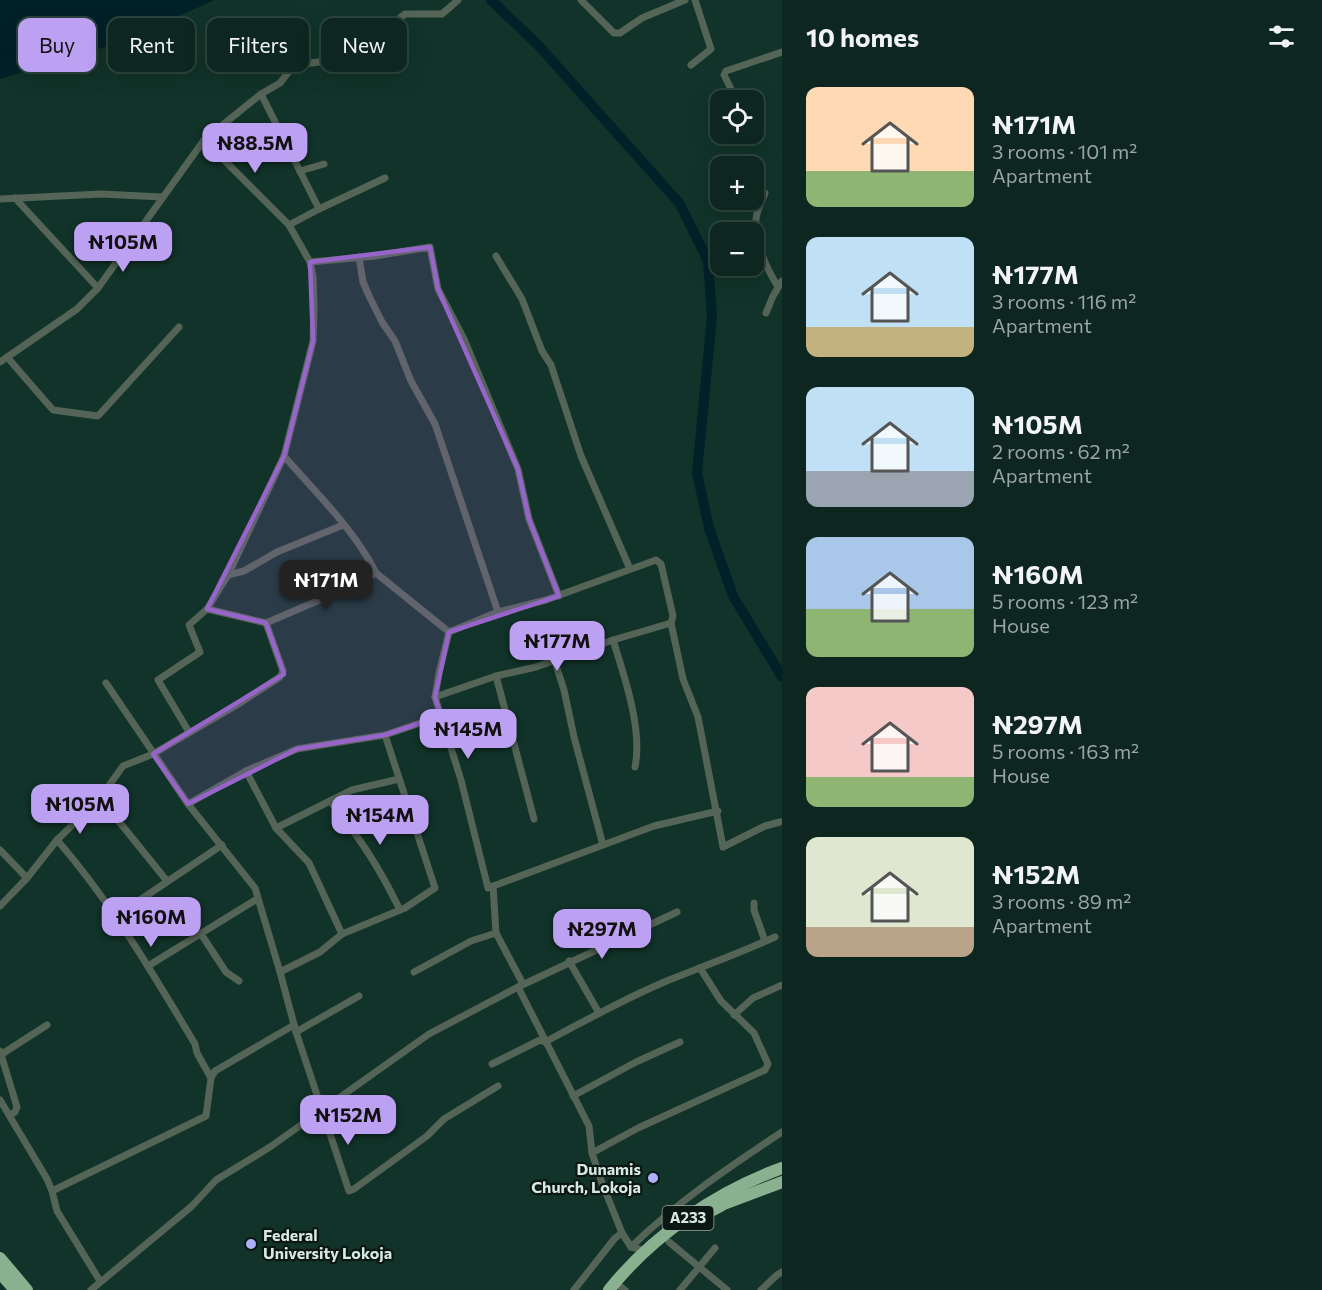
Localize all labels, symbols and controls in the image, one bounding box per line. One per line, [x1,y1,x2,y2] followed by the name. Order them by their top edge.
[18,18,96,72] chip: Buy
[108,18,195,72] chip: Rent
[207,18,309,72] chip: Filters
[321,18,407,72] chip: New
[1265,20,1298,53] icon: filters
[806,21,919,52] text: 10 homes
[710,90,764,276] map controls
[710,90,764,144] button: locate
[992,108,1076,139] text: ₦171M
[854,111,926,183] icon: home
[206,123,304,174] pin: ₦88.5M
[216,130,294,154] text: ₦88.5M
[992,139,1137,163] text: 3 rooms · 101 m²
[710,156,764,210] button: +
[992,163,1092,187] text: Apartment
[81,222,165,273] pin: ₦105M
[710,222,764,276] button: −
[88,229,158,253] text: ₦105M
[992,258,1079,289] text: ₦177M
[854,261,926,333] icon: home
[992,289,1136,313] text: 3 rooms · 116 m²
[992,313,1092,337] text: Apartment
[992,408,1083,439] text: ₦105M
[854,411,926,483] icon: home
[992,439,1130,463] text: 2 rooms · 62 m²
[992,463,1092,487] text: Apartment
[992,558,1084,589] text: ₦160M
[284,560,368,611] pin: ₦171M
[854,561,926,633] icon: home
[294,567,358,591] text: ₦171M
[992,589,1138,613] text: 5 rooms · 123 m²
[992,613,1050,637] text: House
[515,621,599,672] pin: ₦177M
[524,628,590,652] text: ₦177M
[992,708,1083,739] text: ₦297M
[426,709,510,760] pin: ₦145M
[854,711,926,783] icon: home
[434,716,502,740] text: ₦145M
[992,739,1139,763] text: 5 rooms · 163 m²
[992,763,1050,787] text: House
[38,784,122,835] pin: ₦105M
[45,791,115,815] text: ₦105M
[338,795,422,846] pin: ₦154M
[346,802,414,826] text: ₦154M
[992,858,1080,889] text: ₦152M
[854,861,926,933] icon: home
[992,889,1131,913] text: 3 rooms · 89 m²
[109,897,193,948] pin: ₦160M
[116,904,186,928] text: ₦160M
[560,909,644,960] pin: ₦297M
[992,913,1092,937] text: Apartment
[567,916,637,940] text: ₦297M
[306,1095,390,1146] pin: ₦152M
[314,1102,382,1126] text: ₦152M
[531,1159,641,1196] place label: Dunamis Church, Lokoja
[646,1171,660,1185] marker: Dunamis Church, Lokoja
[662,1206,714,1230] road number: A233
[263,1225,392,1262] place label: Federal University Lokoja
[244,1237,258,1251] marker: Federal University Lokoja

